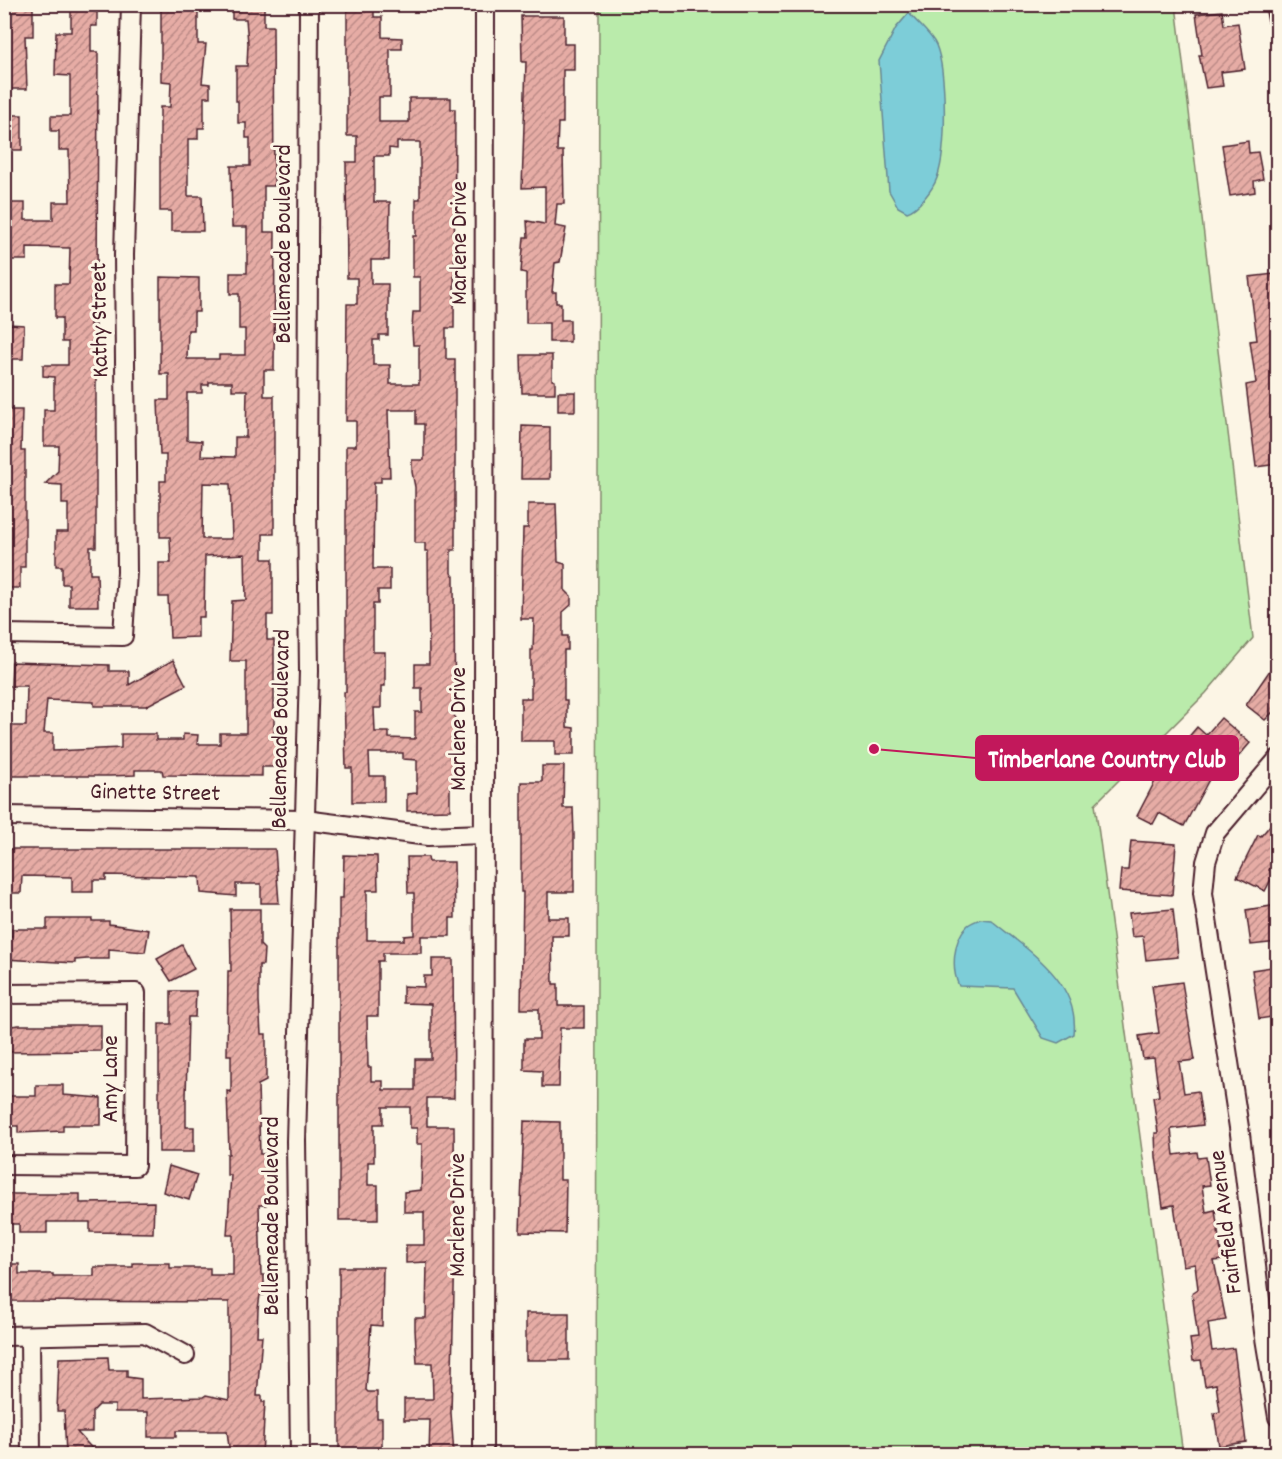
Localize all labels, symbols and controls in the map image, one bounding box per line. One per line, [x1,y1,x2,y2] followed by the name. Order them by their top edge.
[268,144,302,344] street label: Bellemeade Boulevard
[444,181,478,305] street label: Marlene Drive
[83,262,119,378] street label: Kathy Street
[263,629,301,829] street label: Bellemeade Boulevard
[443,667,477,791] street label: Marlene Drive
[976,736,1238,780] callout: Timberlane Country Club
[988,743,1226,780] text: Timberlane Country Club
[90,776,221,812] street label: Ginette Street
[95,1035,129,1123] street label: Amy Lane
[256,1116,290,1316] street label: Bellemeade Boulevard
[1201,1148,1253,1296] street label: Fairfield Avenue
[442,1153,476,1277] street label: Marlene Drive

